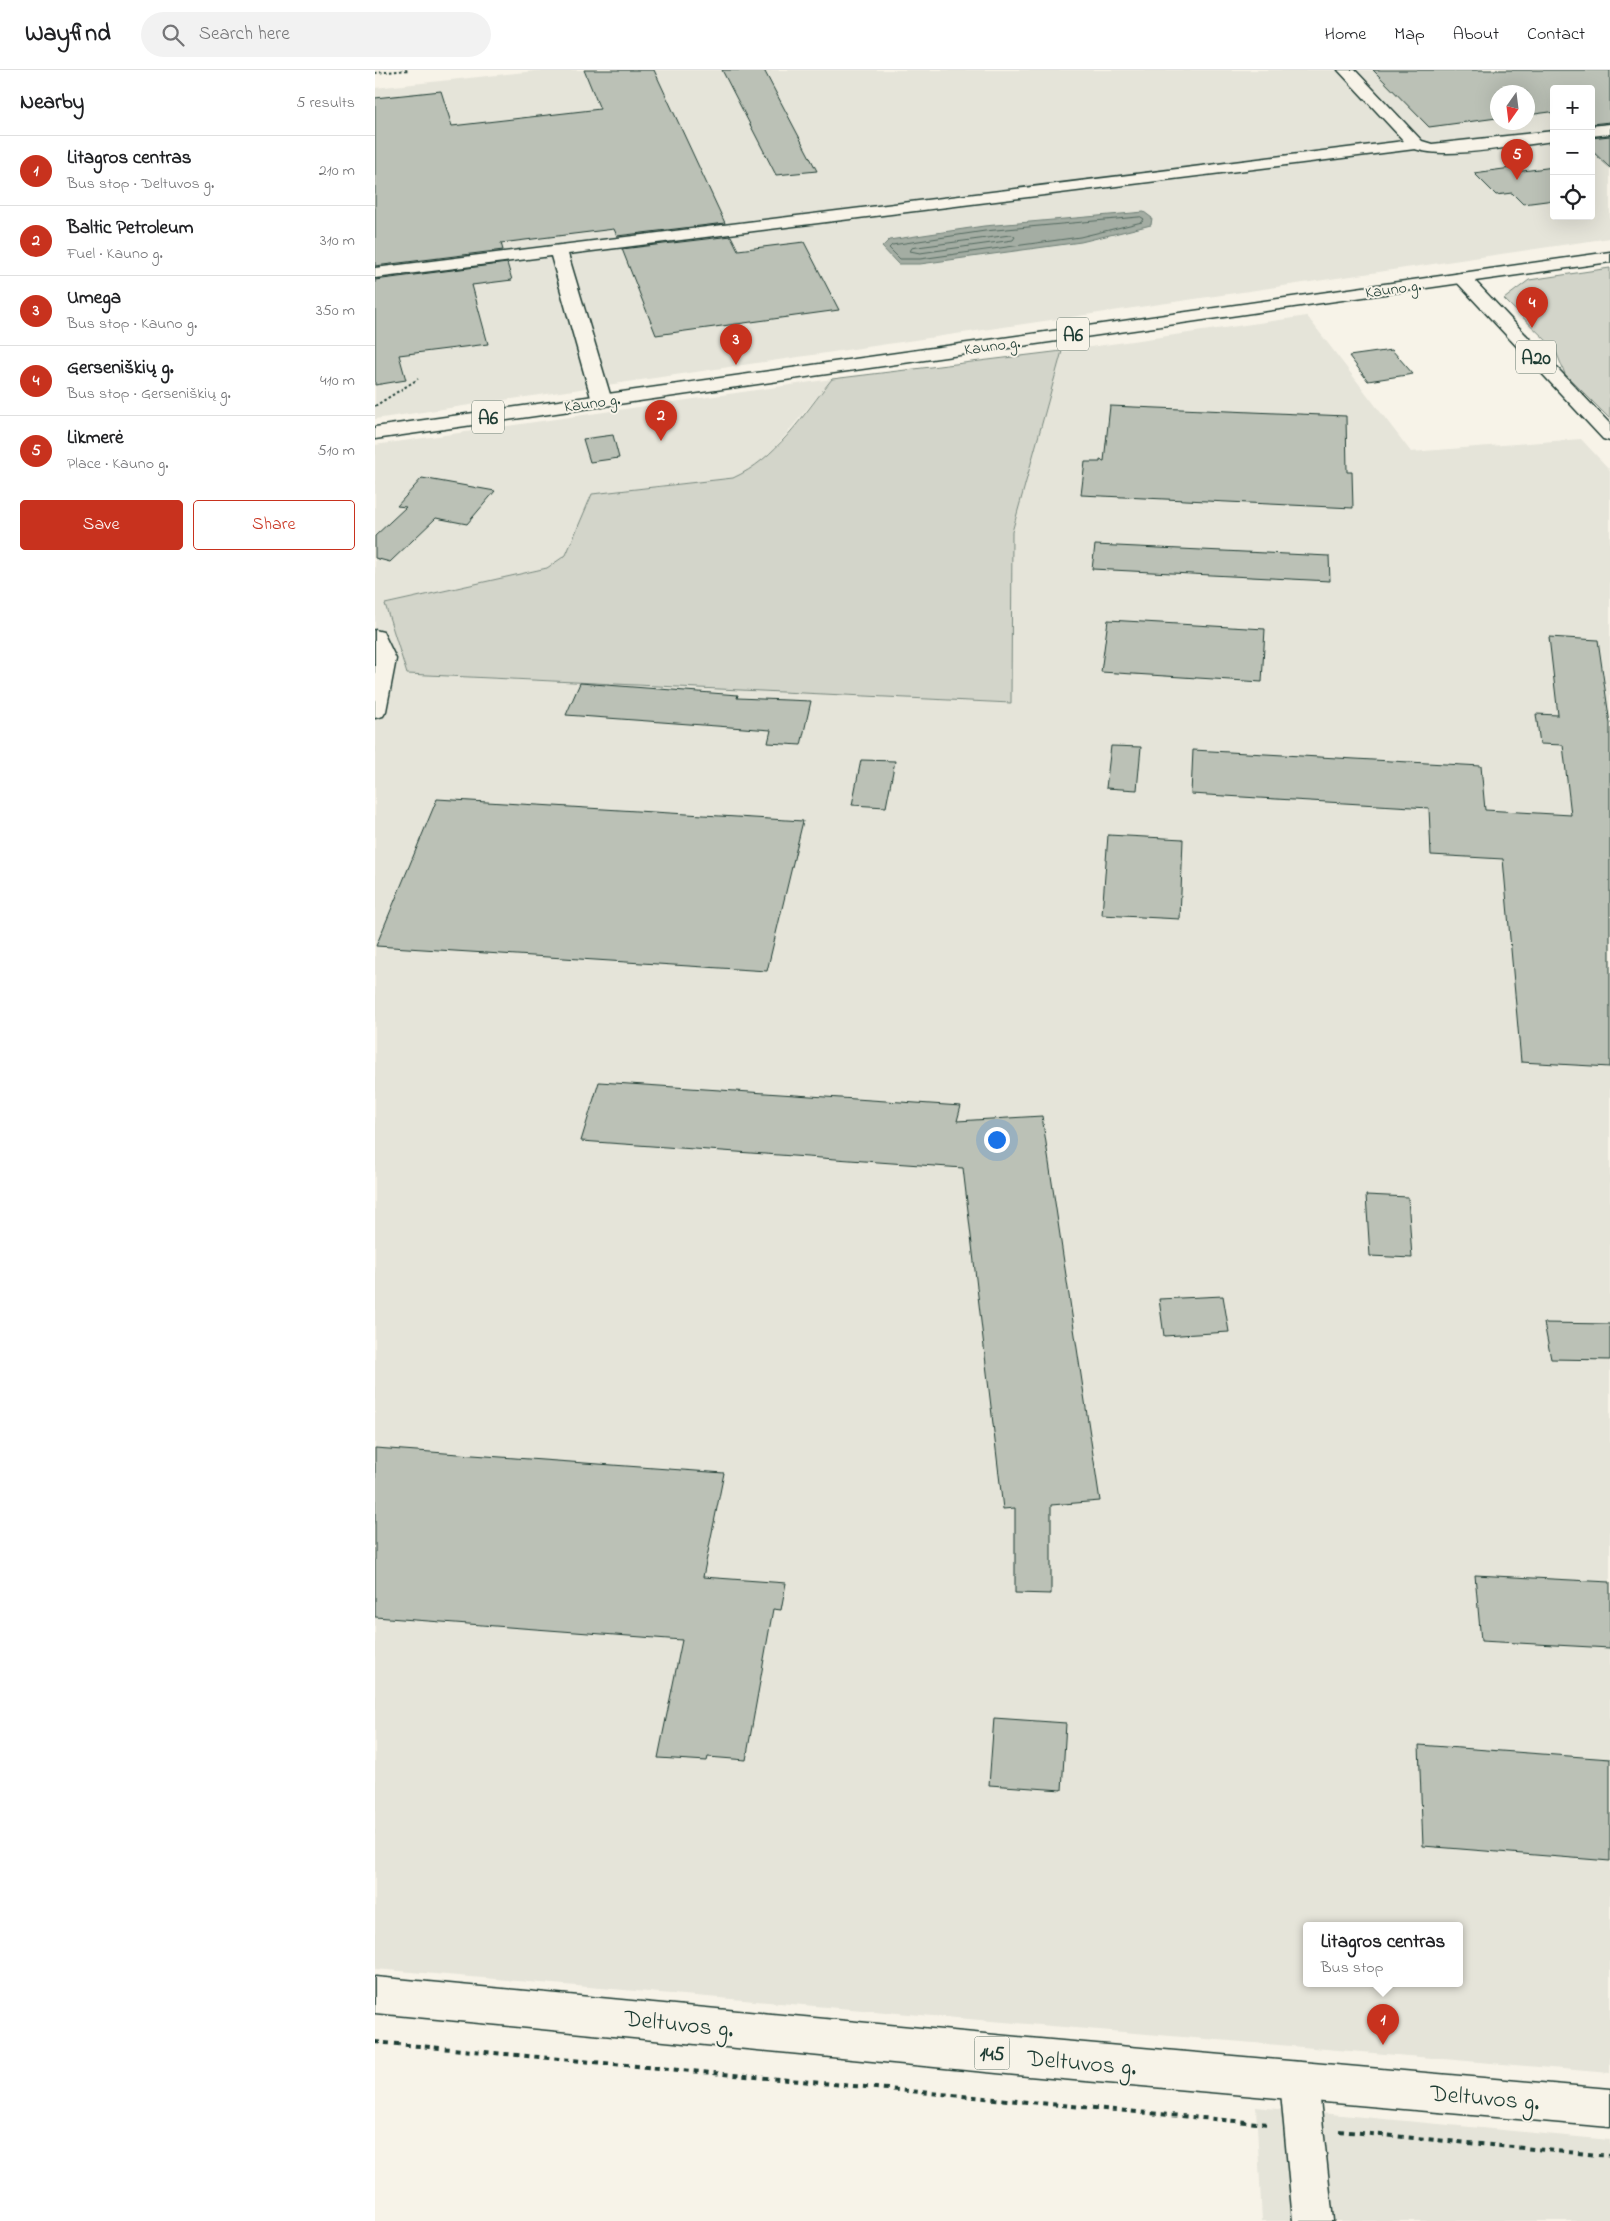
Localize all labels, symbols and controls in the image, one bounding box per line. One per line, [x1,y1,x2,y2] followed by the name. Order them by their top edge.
[141,12,491,57] search box
[25,17,111,52] text: Wayfind
[159,21,187,49] icon: search
[199,21,290,48] text: Search here
[1325,22,1366,48] text: Home
[1394,22,1425,48] text: Map
[1453,22,1499,48] text: About
[1527,22,1585,48] text: Contact
[1490,85,1535,130] north arrow
[1550,85,1595,220] map controls
[1550,85,1595,130] button: +
[20,88,84,118] text: Nearby
[296,91,355,115] text: 5 results
[1550,130,1595,175] button: −
[1501,139,1533,180] pin: 5
[67,145,191,172] text: Litagros centras
[33,159,39,183] text: 1
[319,159,355,183] text: 210 m
[67,172,214,196] text: Bus stop · Deltuvos g.
[1550,175,1595,220] button: locate
[67,215,193,242] text: Baltic Petroleum
[32,229,40,253] text: 2
[320,229,355,253] text: 310 m
[67,242,163,266] text: Fuel · Kauno g.
[1364,274,1423,306] street label: Kauno g.
[67,285,121,312] text: Umega
[1516,287,1548,328] pin: 4
[33,299,39,323] text: 3
[316,299,355,323] text: 350 m
[67,312,197,336] text: Bus stop · Kauno g.
[1057,318,1089,350] road number: A6
[720,324,752,365] pin: 3
[963,331,1022,363] street label: Kauno g.
[1516,340,1556,374] road number: A20
[67,355,174,382] text: Gerseniškių g.
[33,369,39,393] text: 4
[320,369,355,393] text: 410 m
[67,382,231,406] text: Bus stop · Gerseniškių g.
[563,388,622,420] street label: Kauno g.
[645,400,677,441] pin: 2
[472,401,504,434] road number: A6
[67,425,123,452] text: Likmerė
[31,439,41,463] text: 5
[317,439,355,463] text: 510 m
[67,452,169,476] text: Place · Kauno g.
[20,500,183,550] button: Save
[193,500,355,550] button: Share
[984,1127,1010,1153] your location
[1303,1922,1463,1987] popup
[1321,1929,1445,1956] text: Litagros centras
[1321,1956,1383,1980] text: Bus stop
[621,2002,735,2049] street label: Deltuvos g.
[1367,2004,1399,2045] pin: 1
[975,2036,1009,2070] road number: 145
[1025,2042,1138,2087] street label: Deltuvos g.
[1428,2077,1541,2122] street label: Deltuvos g.

